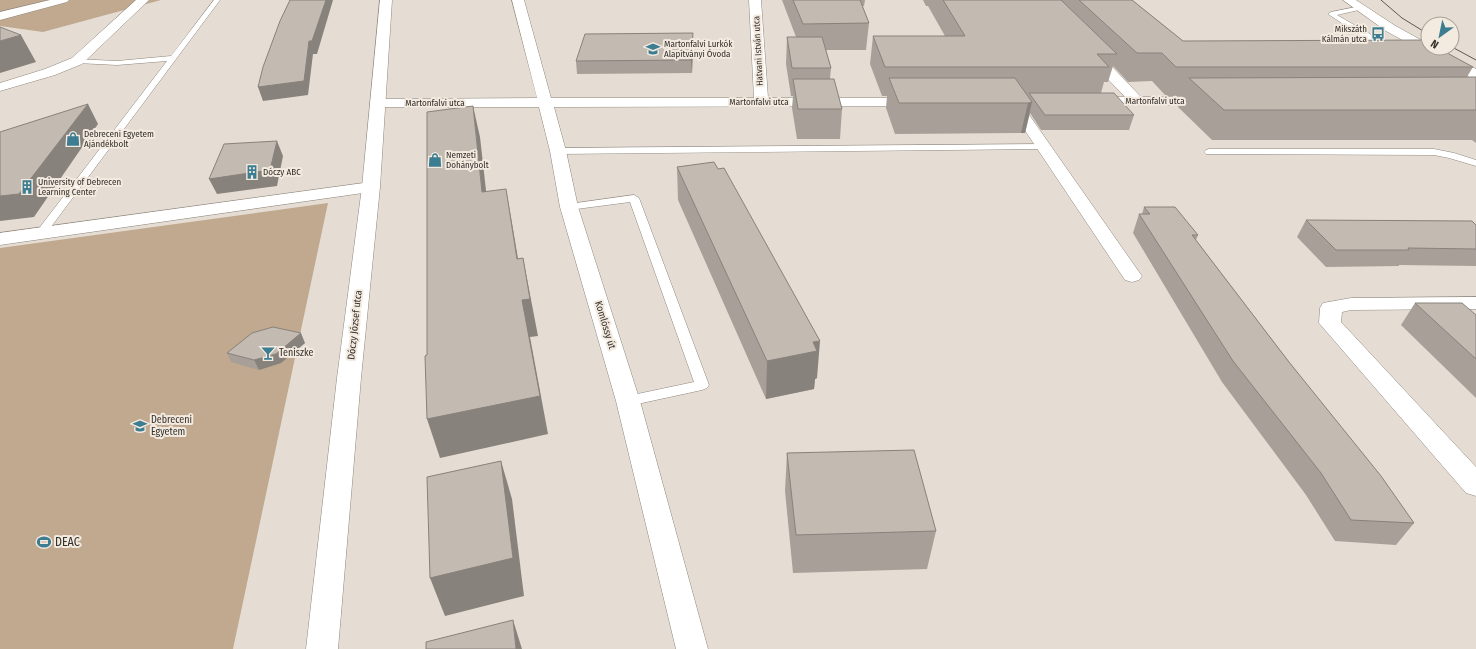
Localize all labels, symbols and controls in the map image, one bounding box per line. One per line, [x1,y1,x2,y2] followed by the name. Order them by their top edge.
[751,15,765,86] street label: Hatvani István utca
[1420,16,1460,56] north arrow
[1322,24,1368,44] place label: Mikszáth Kálmán utca
[1370,26,1386,42] bus stop icon: Mikszáth Kálmán utca
[1429,37,1441,51] text: N
[664,39,733,59] place label: Martonfalvi Lurkók Alapítványi Óvoda
[645,41,661,57] school or university icon: Martonfalvi Lurkók Alapítványi Óvoda
[1125,96,1185,106] street label: Martonfalvi utca
[729,97,789,107] street label: Martonfalvi utca
[405,98,465,108] street label: Martonfalvi utca
[84,129,154,149] place label: Debreceni Egyetem Ajándékbolt
[65,131,81,147] shop icon: Debreceni Egyetem Ajándékbolt
[446,150,489,170] place label: Nemzeti Dohánybolt
[427,152,443,168] shop icon: Nemzeti Dohánybolt
[244,164,260,180] building icon: Dóczy ABC
[263,167,301,177] place label: Dóczy ABC
[38,177,121,197] place label: University of Debrecen Learning Center
[19,179,35,195] building icon: University of Debrecen Learning Center
[345,289,365,360] street label: Dóczy József utca
[592,299,619,351] street label: Komlóssy út
[260,345,276,361] bar icon: Teniszke
[279,347,314,359] place label: Teniszke
[151,414,192,438] place label: Debreceni Egyetem
[132,418,148,434] school or university icon: Debreceni Egyetem
[36,534,52,550] sports icon: DEAC
[55,535,80,549] place label: DEAC

